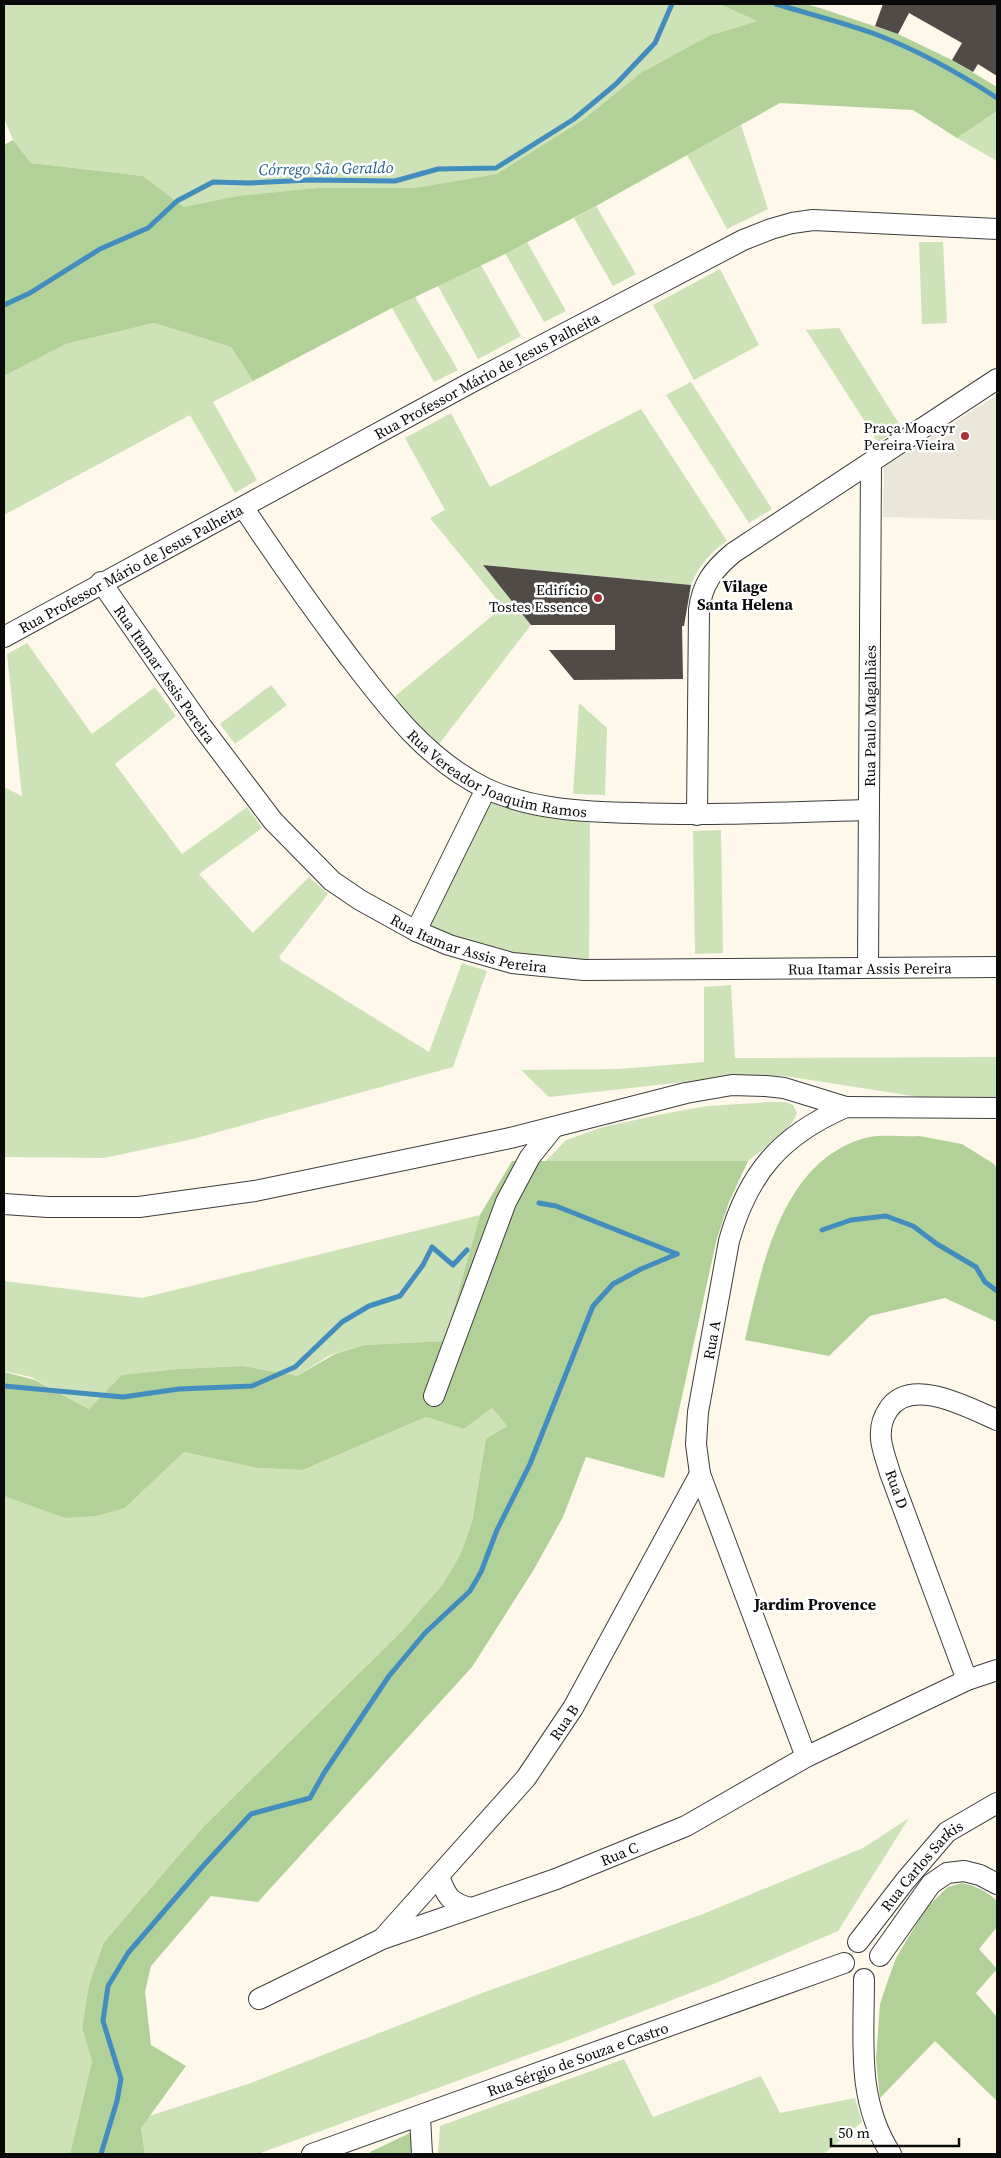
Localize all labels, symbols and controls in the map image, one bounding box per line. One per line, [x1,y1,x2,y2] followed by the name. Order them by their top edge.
[258,156,394,180] water label: Córrego São Geraldo
[370,306,603,444] street label: Rua Professor Mário de Jesus Palheita
[864,417,956,455] place label: Praça Moacyr Pereira Vieira
[959,430,971,442] marker: Praça Moacyr Pereira Vieira
[15,498,247,638] street label: Rua Professor Mário de Jesus Palheita
[697,575,794,615] district label: Vilage Santa Helena
[489,579,588,617] place label: Edifício Tostes Essence
[592,592,604,604] marker: Edifício Tostes Essence
[109,601,221,747] street label: Rua Itamar Assis Pereira
[859,645,880,787] street label: Rua Paulo Magalhães
[403,724,588,822] street label: Rua Vereador Joaquim Ramos
[387,908,548,977] street label: Rua Itamar Assis Pereira
[788,957,952,979] street label: Rua Itamar Assis Pereira
[697,1318,725,1361] street label: Rua A
[880,1467,914,1511] street label: Rua D
[753,1593,876,1615] district label: Jardim Provence
[544,1700,583,1744] street label: Rua B
[875,1815,967,1915] street label: Rua Carlos Sarkis
[597,1836,641,1870] street label: Rua C
[484,2016,671,2101] street label: Rua Sérgio de Souza e Castro
[831,2116,958,2148] scale bar
[838,2122,870,2143] text: 50 m

